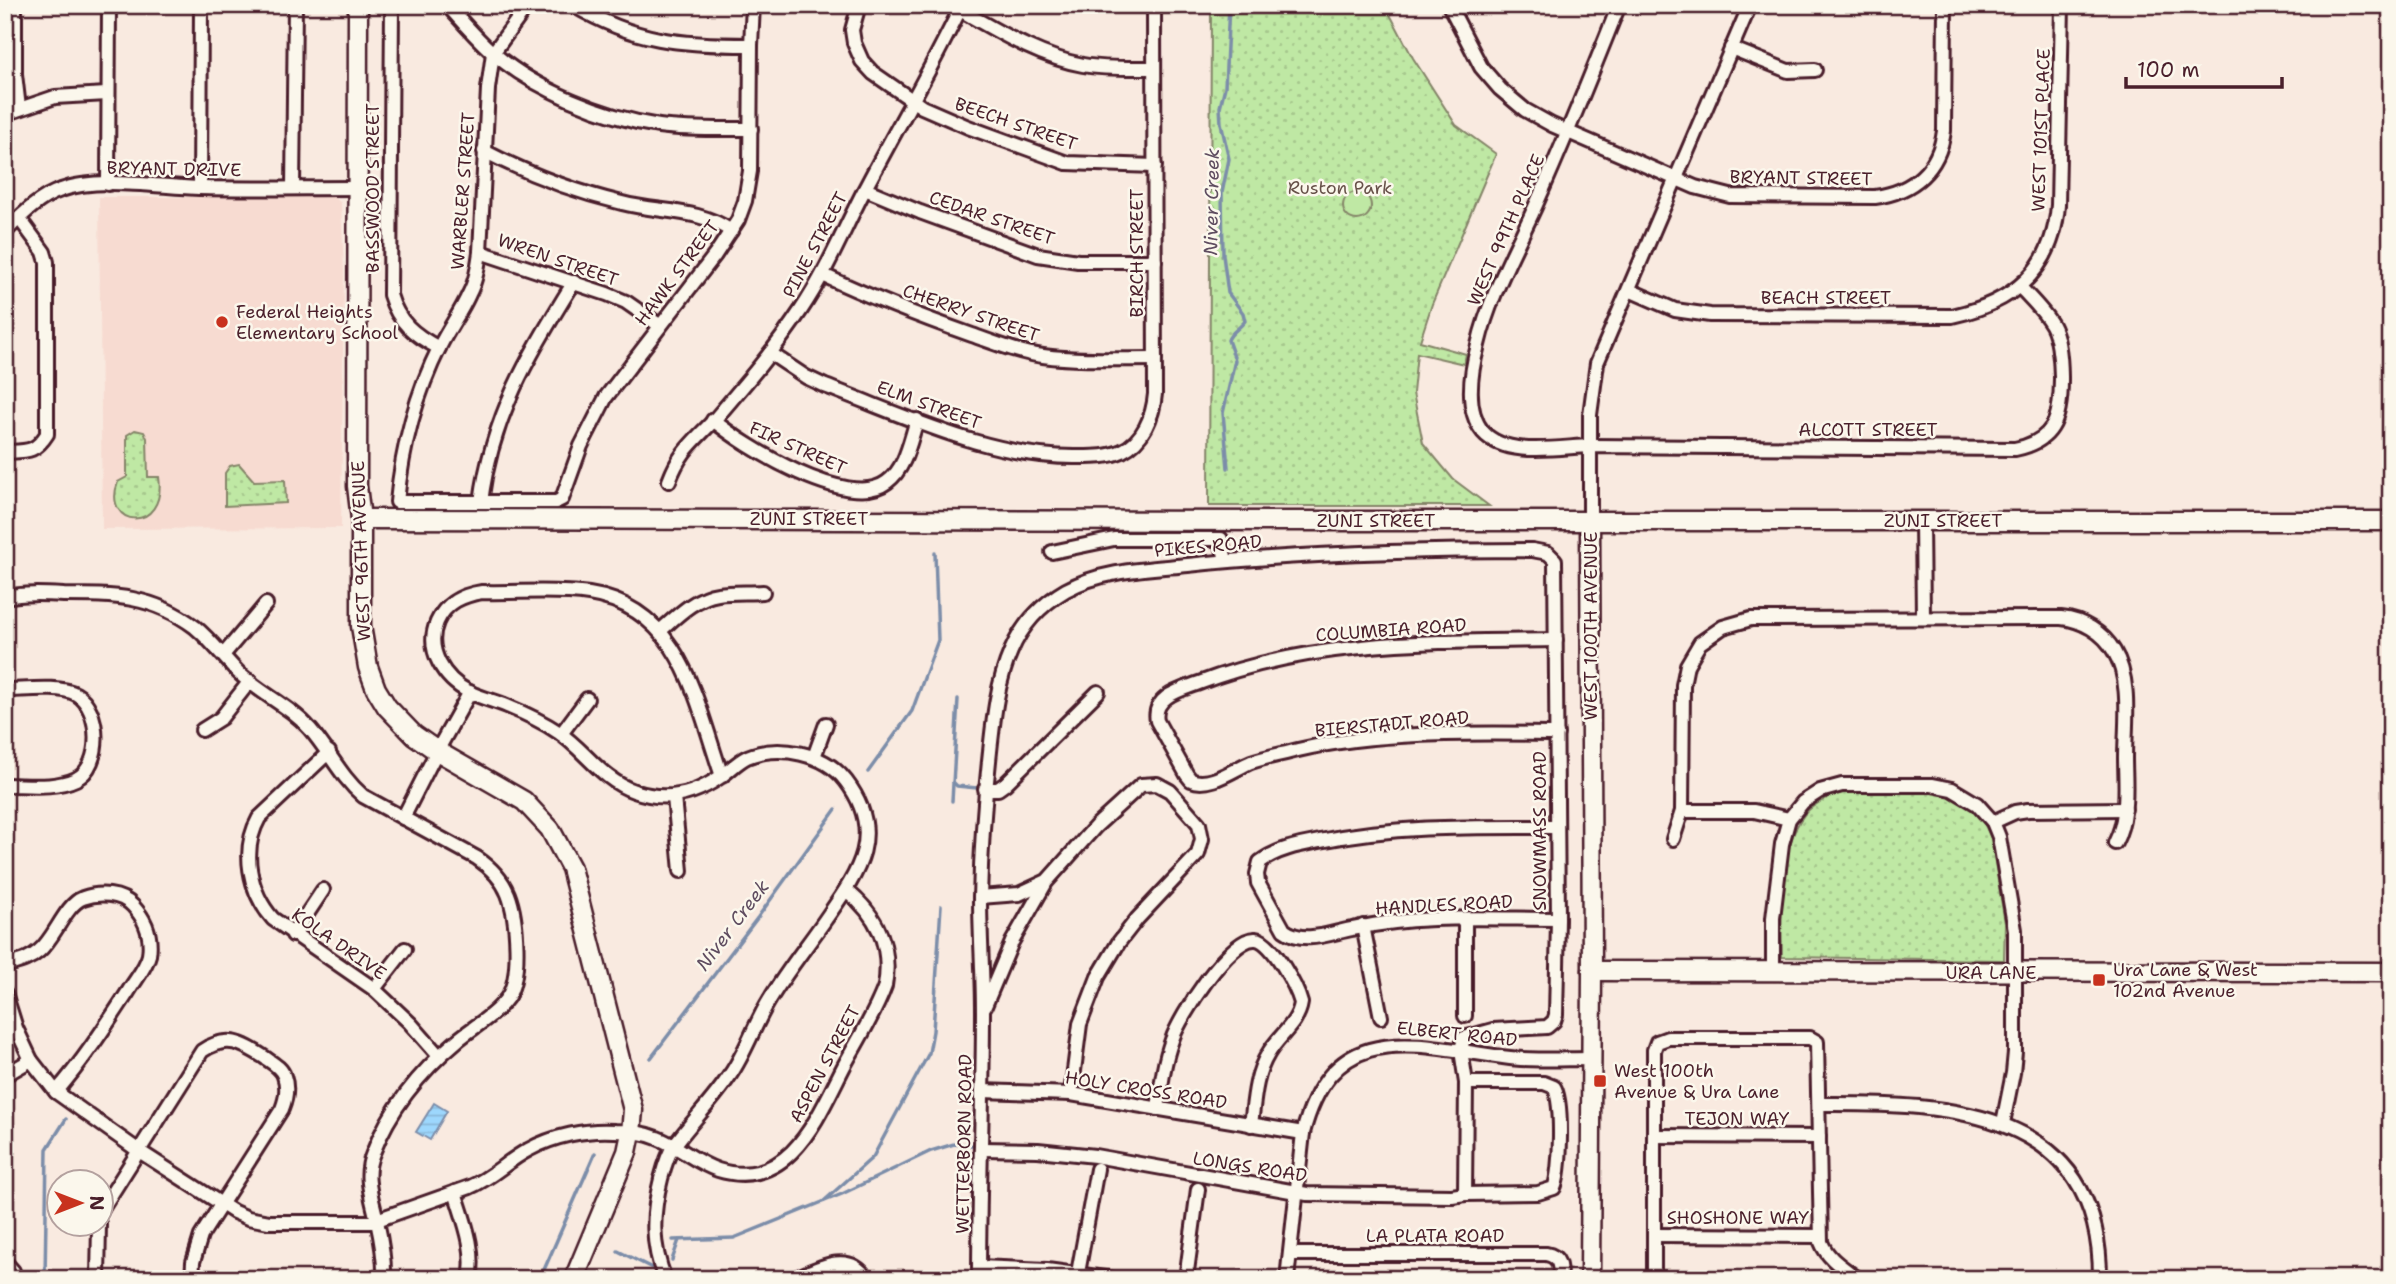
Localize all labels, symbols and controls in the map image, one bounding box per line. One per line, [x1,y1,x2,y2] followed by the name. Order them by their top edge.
[2126,46,2282,90] scale bar
[2026,48,2056,212] street label: WEST 101ST PLACE
[2137,56,2200,84] text: 100 m
[951,92,1081,156] street label: BEECH STREET
[361,103,385,273] street label: BASSWOOD STREET
[446,111,480,271] street label: WARBLER STREET
[1198,148,1225,256] water label: Niver Creek
[1462,150,1550,310] street label: WEST 99TH PLACE
[106,156,242,182] street label: BRYANT DRIVE
[1729,165,1873,191] street label: BRYANT STREET
[1288,176,1392,200] park label: Ruston Park
[926,185,1058,251] street label: CEDAR STREET
[777,188,853,302] street label: PINE STREET
[1125,189,1149,317] street label: BIRCH STREET
[629,215,725,331] street label: HAWK STREET
[494,228,622,292] street label: WREN STREET
[899,278,1043,348] street label: CHERRY STREET
[1761,286,1891,310] street label: BEACH STREET
[236,300,399,345] place label: Federal Heights Elementary School
[214,314,230,330] marker: Federal Heights Elementary School
[873,375,985,435] street label: ELM STREET
[745,416,851,480] street label: FIR STREET
[1798,418,1938,442] street label: ALCOTT STREET
[346,460,376,642] street label: WEST 96TH AVENUE
[750,507,868,531] street label: ZUNI STREET
[1317,509,1435,533] street label: ZUNI STREET
[1884,509,2002,533] street label: ZUNI STREET
[1153,529,1263,563] street label: PIKES ROAD
[1579,532,1603,720] street label: WEST 100TH AVENUE
[1315,613,1467,647] street label: COLUMBIA ROAD
[1314,705,1470,743] street label: BIERSTADT ROAD
[1528,751,1552,911] street label: SNOWMASS ROAD
[690,875,775,976] water label: Niver Creek
[1374,889,1514,921] street label: HANDLES ROAD
[287,903,391,985] street label: KOLA DRIVE
[2113,958,2258,1003] place label: Ura Lane & West 102nd Avenue
[1946,961,2036,985] street label: URA LANE
[2091,972,2107,988] marker: Ura Lane & West 102nd Avenue
[784,1001,866,1127] street label: ASPEN STREET
[1396,1016,1519,1052] street label: ELBERT ROAD
[950,1054,978,1234] street label: WETTERBORN ROAD
[1614,1059,1779,1104] place label: West 100th Avenue & Ura Lane
[1063,1065,1229,1115] street label: HOLY CROSS ROAD
[1592,1073,1608,1089] marker: West 100th Avenue & Ura Lane
[1685,1107,1790,1131] street label: TEJON WAY
[1191,1146,1309,1188] street label: LONGS ROAD
[46,1168,116,1238] north arrow
[84,1195,109,1211] text: N
[1667,1206,1809,1230] street label: SHOSHONE WAY
[1366,1224,1504,1248] street label: LA PLATA ROAD

